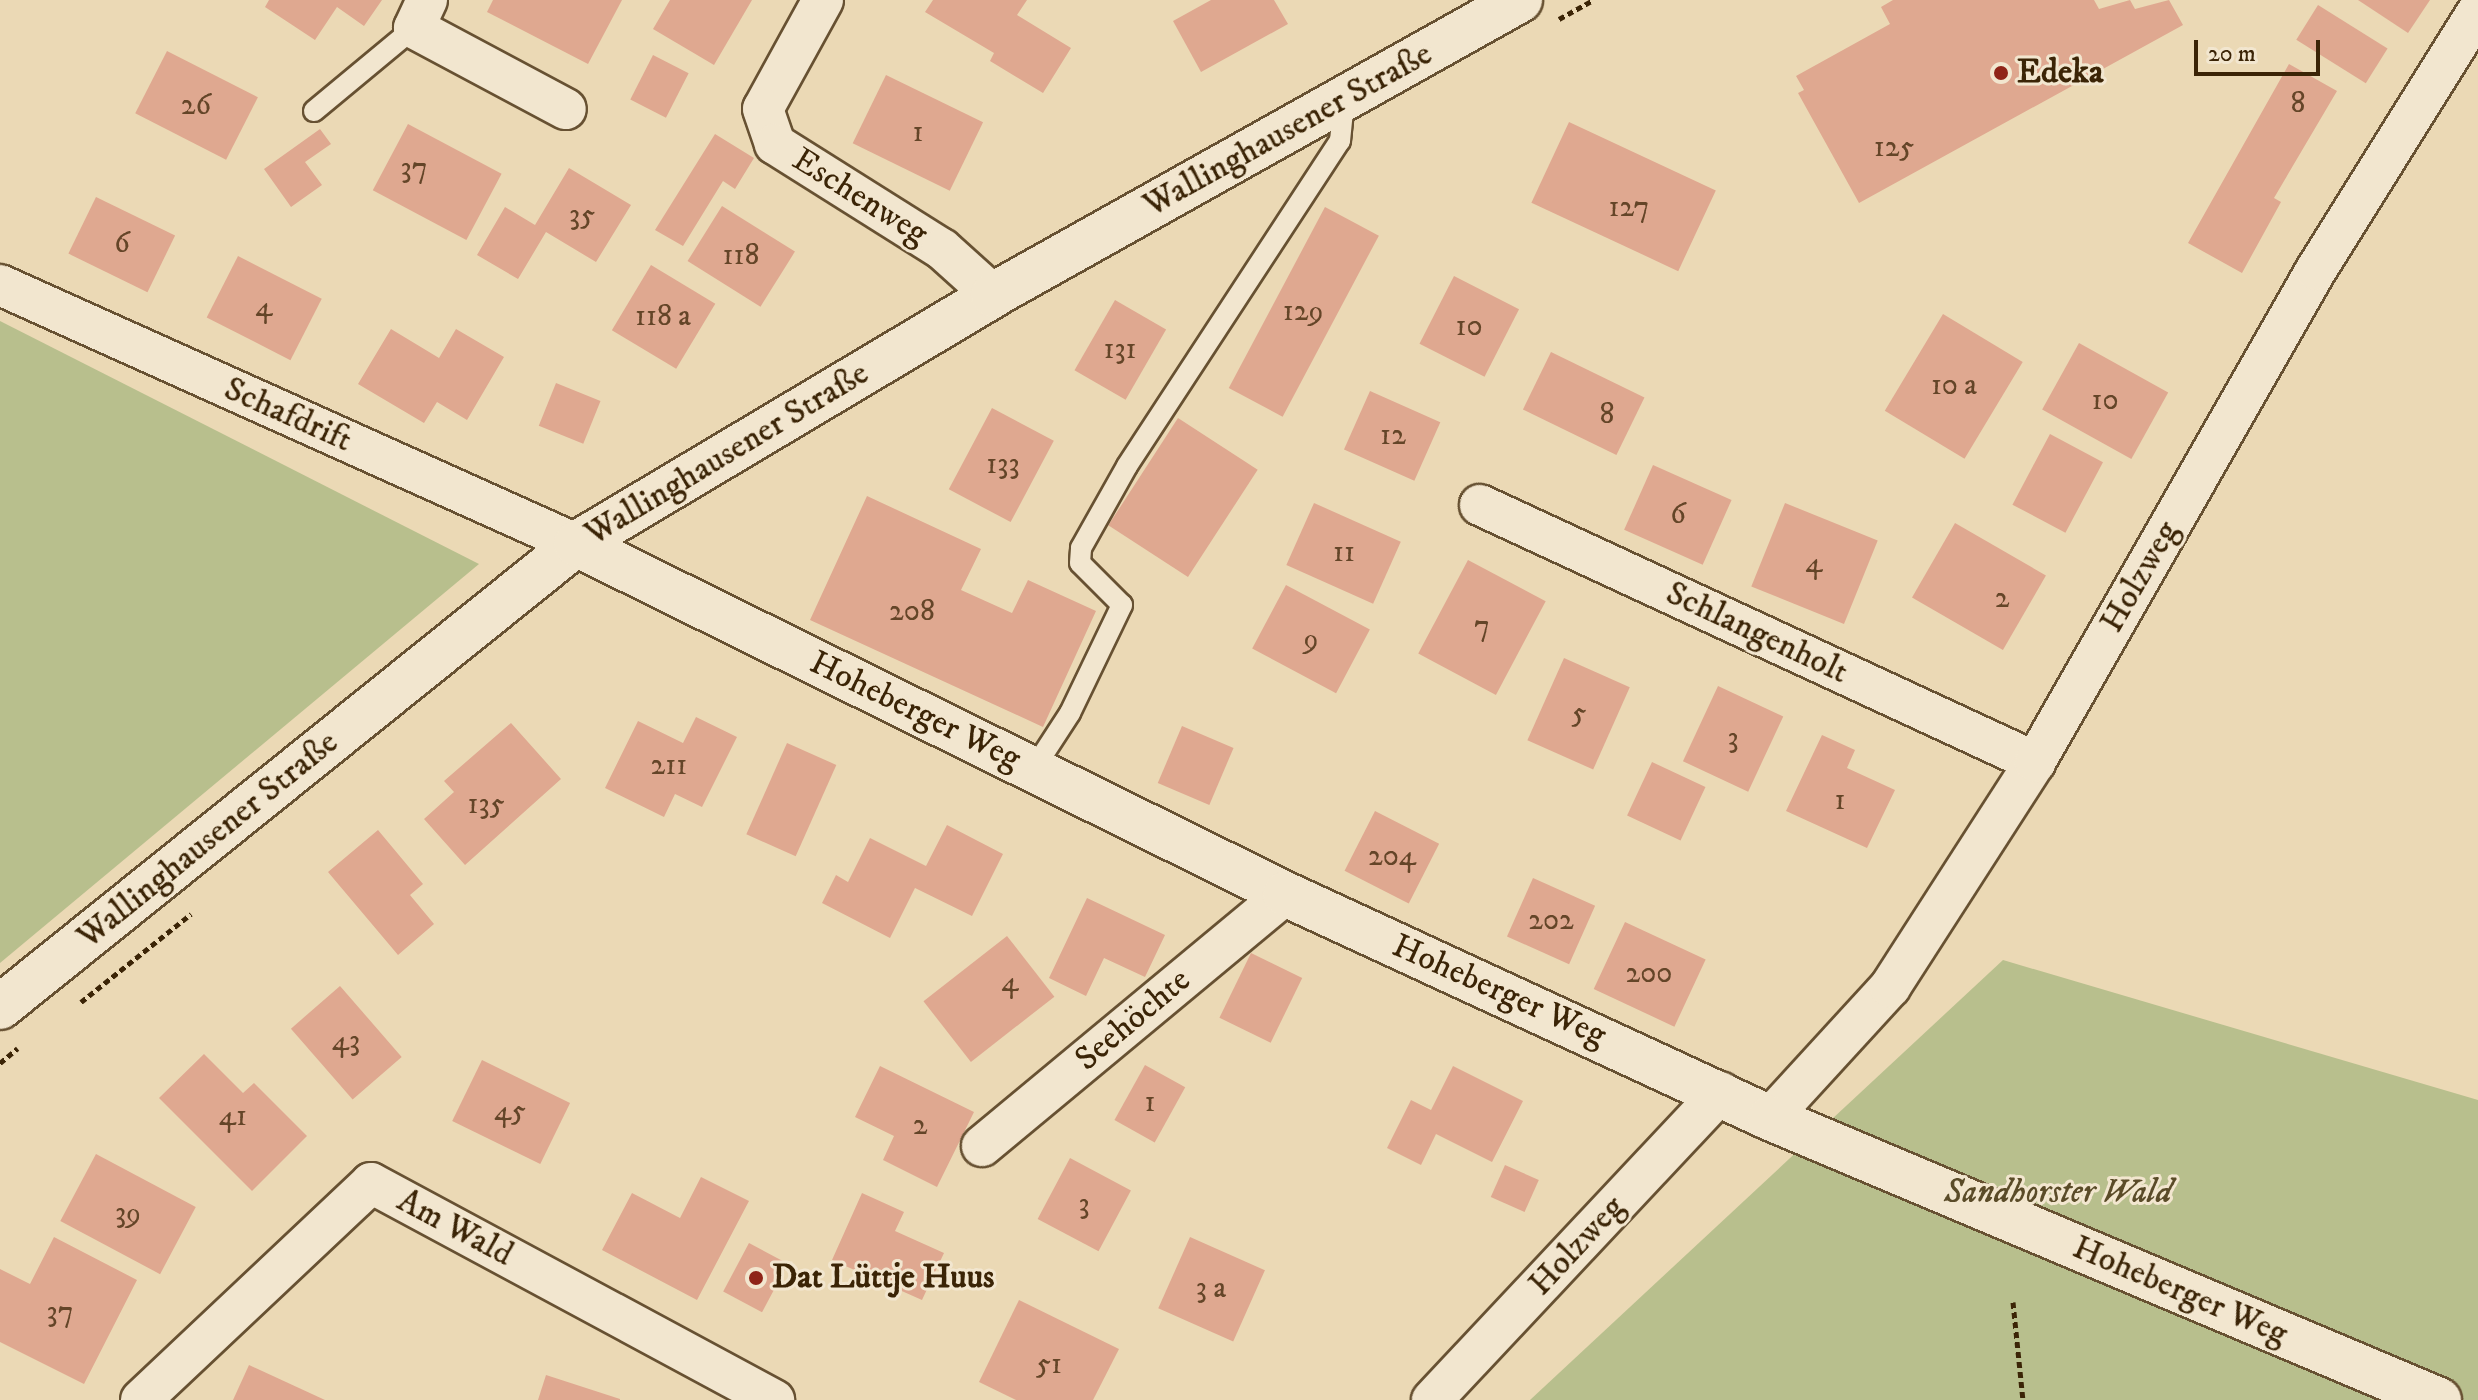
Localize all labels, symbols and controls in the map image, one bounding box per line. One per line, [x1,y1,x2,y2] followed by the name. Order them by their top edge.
[2198,24,2324,74] scale bar
[1137,34,1439,226] street label: Wallinghausener Straße
[2208,39,2256,69] text: 20 m
[2017,53,2103,93] place label: Edeka
[1992,64,2010,82] marker: Edeka
[2290,86,2306,122] house number: 8
[181,88,211,124] house number: 26
[912,115,924,151] house number: 1
[1874,130,1914,166] house number: 125
[785,139,935,255] street label: Eschenweg
[401,151,427,187] house number: 37
[1609,190,1649,226] house number: 127
[569,198,595,234] house number: 35
[114,226,130,262] house number: 6
[722,238,760,274] house number: 118
[255,290,273,326] house number: 4
[1283,294,1323,330] house number: 129
[635,299,691,335] house number: 118 a
[1455,309,1483,345] house number: 10
[1103,332,1137,368] house number: 131
[578,353,876,555] street label: Wallinghausener Straße
[1931,368,1977,404] house number: 10 a
[218,369,358,461] street label: Schafdrift
[2091,383,2119,419] house number: 10
[1599,397,1615,433] house number: 8
[1380,418,1406,454] house number: 12
[986,447,1020,483] house number: 133
[1670,497,1686,533] house number: 6
[2092,514,2188,640] street label: Holzweg
[1333,535,1355,571] house number: 11
[1805,546,1823,582] house number: 4
[1659,573,1855,693] street label: Schlangenholt
[1995,581,2009,617] house number: 2
[889,594,935,630] house number: 208
[1474,609,1490,645] house number: 7
[1304,622,1318,658] house number: 9
[803,642,1027,780] street label: Hoheberger Weg
[1572,696,1586,732] house number: 5
[1727,721,1739,757] house number: 3
[70,722,346,958] street label: Wallinghausener Straße
[651,748,687,784] house number: 211
[1834,783,1846,819] house number: 1
[467,787,505,823] house number: 135
[1368,839,1416,875] house number: 204
[1528,903,1574,939] house number: 202
[1386,926,1612,1056] street label: Hoheberger Weg
[1625,956,1673,992] house number: 200
[1067,960,1199,1080] street label: Seehöchte
[1001,965,1019,1001] house number: 4
[332,1024,360,1060] house number: 43
[1144,1085,1156,1121] house number: 1
[494,1094,526,1130] house number: 45
[219,1099,247,1135] house number: 41
[913,1108,927,1144] house number: 2
[1944,1173,2172,1213] park label: Sandhorster Wald
[390,1181,520,1275] street label: Am Wald
[1078,1187,1090,1223] house number: 3
[1521,1188,1633,1304] street label: Holzweg
[115,1196,141,1232] house number: 39
[2066,1227,2294,1355] street label: Hoheberger Weg
[772,1258,994,1298] place label: Dat Lüttje Huus
[747,1269,765,1287] marker: Dat Lüttje Huus
[1196,1271,1226,1307] house number: 3 a
[47,1295,73,1331] house number: 37
[1036,1347,1062,1383] house number: 51

